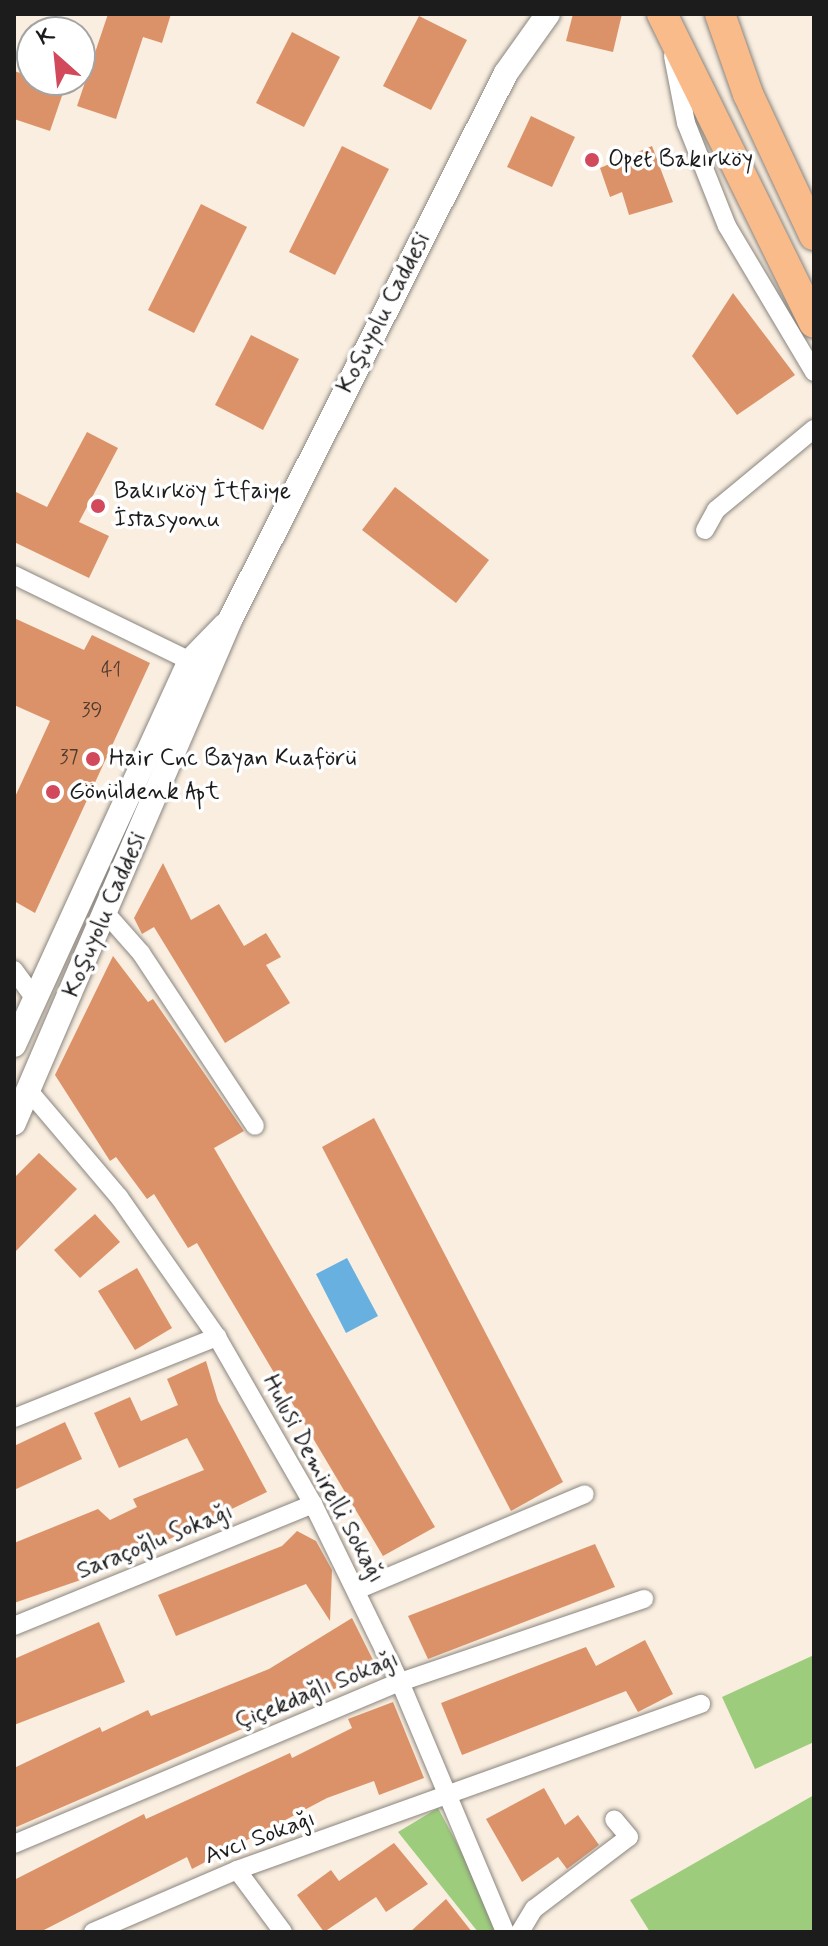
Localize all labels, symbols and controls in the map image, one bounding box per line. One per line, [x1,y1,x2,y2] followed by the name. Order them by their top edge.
[16,16,96,96] north arrow
[33,20,59,52] text: K
[608,146,752,174] place label: Opet Bakırköy
[583,151,601,169] marker: Opet Bakırköy
[330,226,438,400] street label: Koşuyolu Caddesi
[114,478,291,534] place label: Bakırköy İtfaiye İstasyonu
[89,497,107,515] marker: Bakırköy İtfaiye İstasyonu
[101,658,121,682] house number: 41
[82,698,102,722] house number: 39
[59,745,79,769] house number: 37
[109,745,364,773] place label: Hair Cnc Bayan Kuaförü
[84,750,102,768] marker: Hair Cnc Bayan Kuaförü
[69,778,220,806] place label: Gönüldenk Apt
[44,783,62,801] marker: Gönüldenk Apt
[56,826,154,1004] street label: Koşuyolu Caddesi
[256,1370,390,1588] street label: Hulusi Demirelli Sokağı
[72,1497,238,1587] street label: Saraçoğlu Sokağı
[231,1645,403,1737] street label: Çiçekdağlı Sokağı
[201,1805,319,1871] street label: Avcı Sokağı

